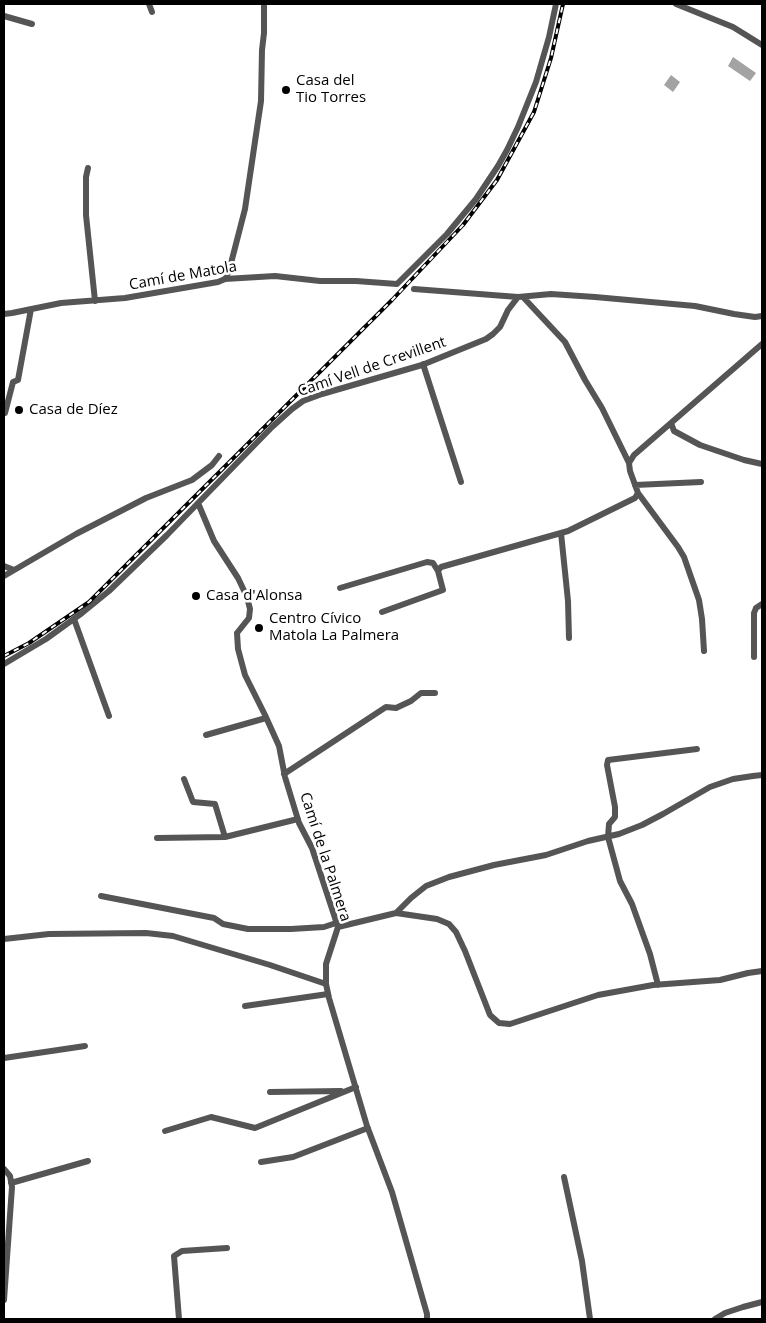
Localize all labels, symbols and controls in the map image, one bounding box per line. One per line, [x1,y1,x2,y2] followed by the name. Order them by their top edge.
[296,72,366,107] place label: Casa del Tio Torres
[280,84,292,96] marker: Casa del Tio Torres
[128,258,238,294] street label: Camí de Matola
[296,333,448,401] street label: Camí Vell de Crevillent
[29,401,118,419] place label: Casa de Díez
[13,404,25,416] marker: Casa de Díez
[206,587,303,605] place label: Casa d'Alonsa
[190,590,202,602] marker: Casa d'Alonsa
[269,610,399,645] place label: Centro Cívico Matola La Palmera
[253,622,265,634] marker: Centro Cívico Matola La Palmera
[296,790,354,924] street label: Camí de la Palmera

